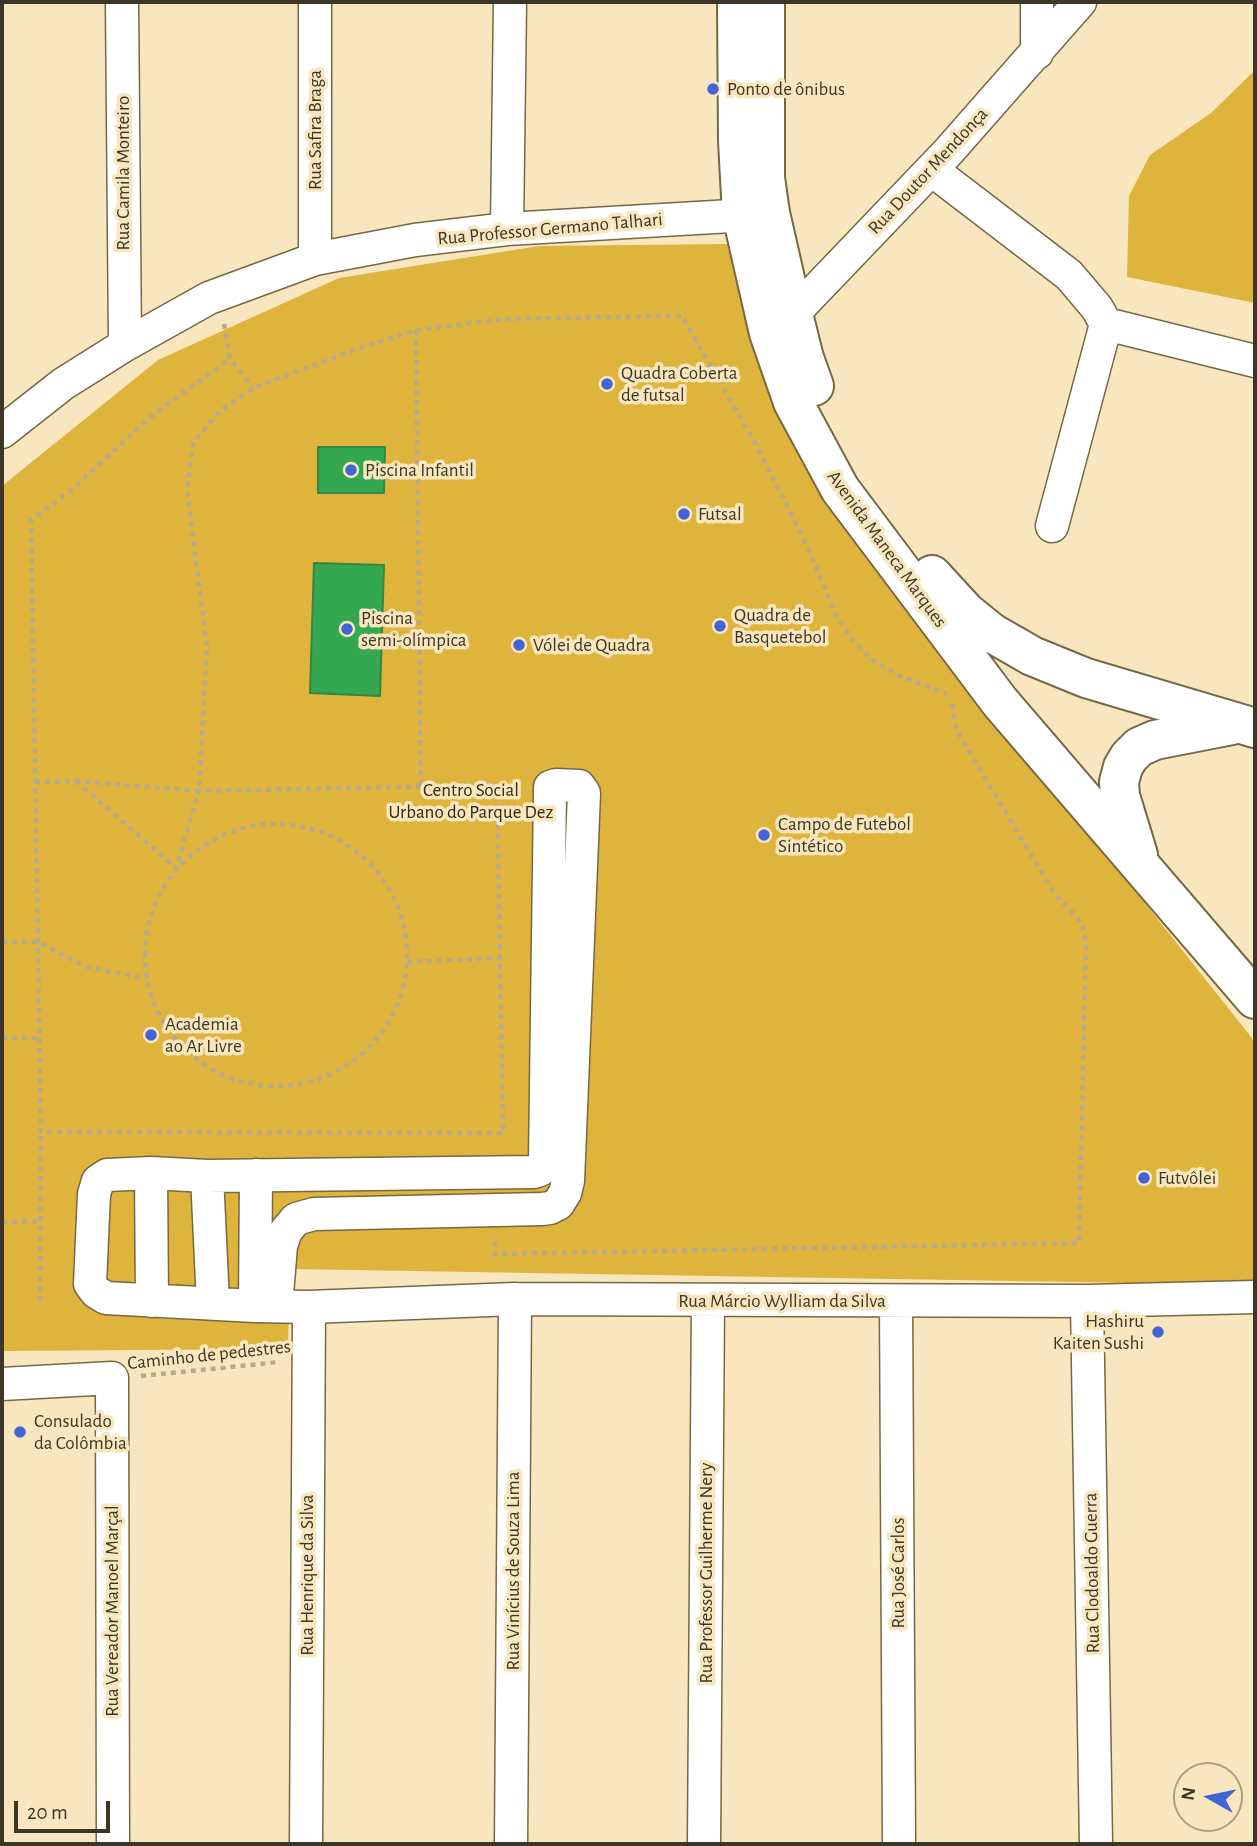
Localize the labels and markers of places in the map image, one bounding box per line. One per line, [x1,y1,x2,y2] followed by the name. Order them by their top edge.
[727,78,845,100] place label: Ponto de ônibus
[705,81,721,97] marker: Ponto de ônibus
[621,362,738,406] place label: Quadra Coberta de futsal
[599,376,615,392] marker: Quadra Coberta de futsal
[365,459,474,481] place label: Piscina Infantil
[343,462,359,478] marker: Piscina Infantil
[698,503,742,525] place label: Futsal
[676,506,692,522] marker: Futsal
[734,604,826,648] place label: Quadra de Basquetebol
[361,607,466,651] place label: Piscina semi-olímpica
[712,618,728,634] marker: Quadra de Basquetebol
[339,621,355,637] marker: Piscina semi-olímpica
[533,634,650,656] place label: Vólei de Quadra
[511,637,527,653] marker: Vólei de Quadra
[778,813,911,857] place label: Campo de Futebol Sintético
[756,827,772,843] marker: Campo de Futebol Sintético
[165,1013,242,1057] place label: Academia ao Ar Livre
[143,1027,159,1043] marker: Academia ao Ar Livre
[1158,1167,1216,1189] place label: Futvôlei
[1136,1170,1152,1186] marker: Futvôlei
[1053,1310,1144,1354] place label: Hashiru Kaiten Sushi
[1150,1324,1166,1340] marker: Hashiru Kaiten Sushi
[34,1410,127,1454] place label: Consulado da Colômbia
[12,1424,28,1440] marker: Consulado da Colômbia

